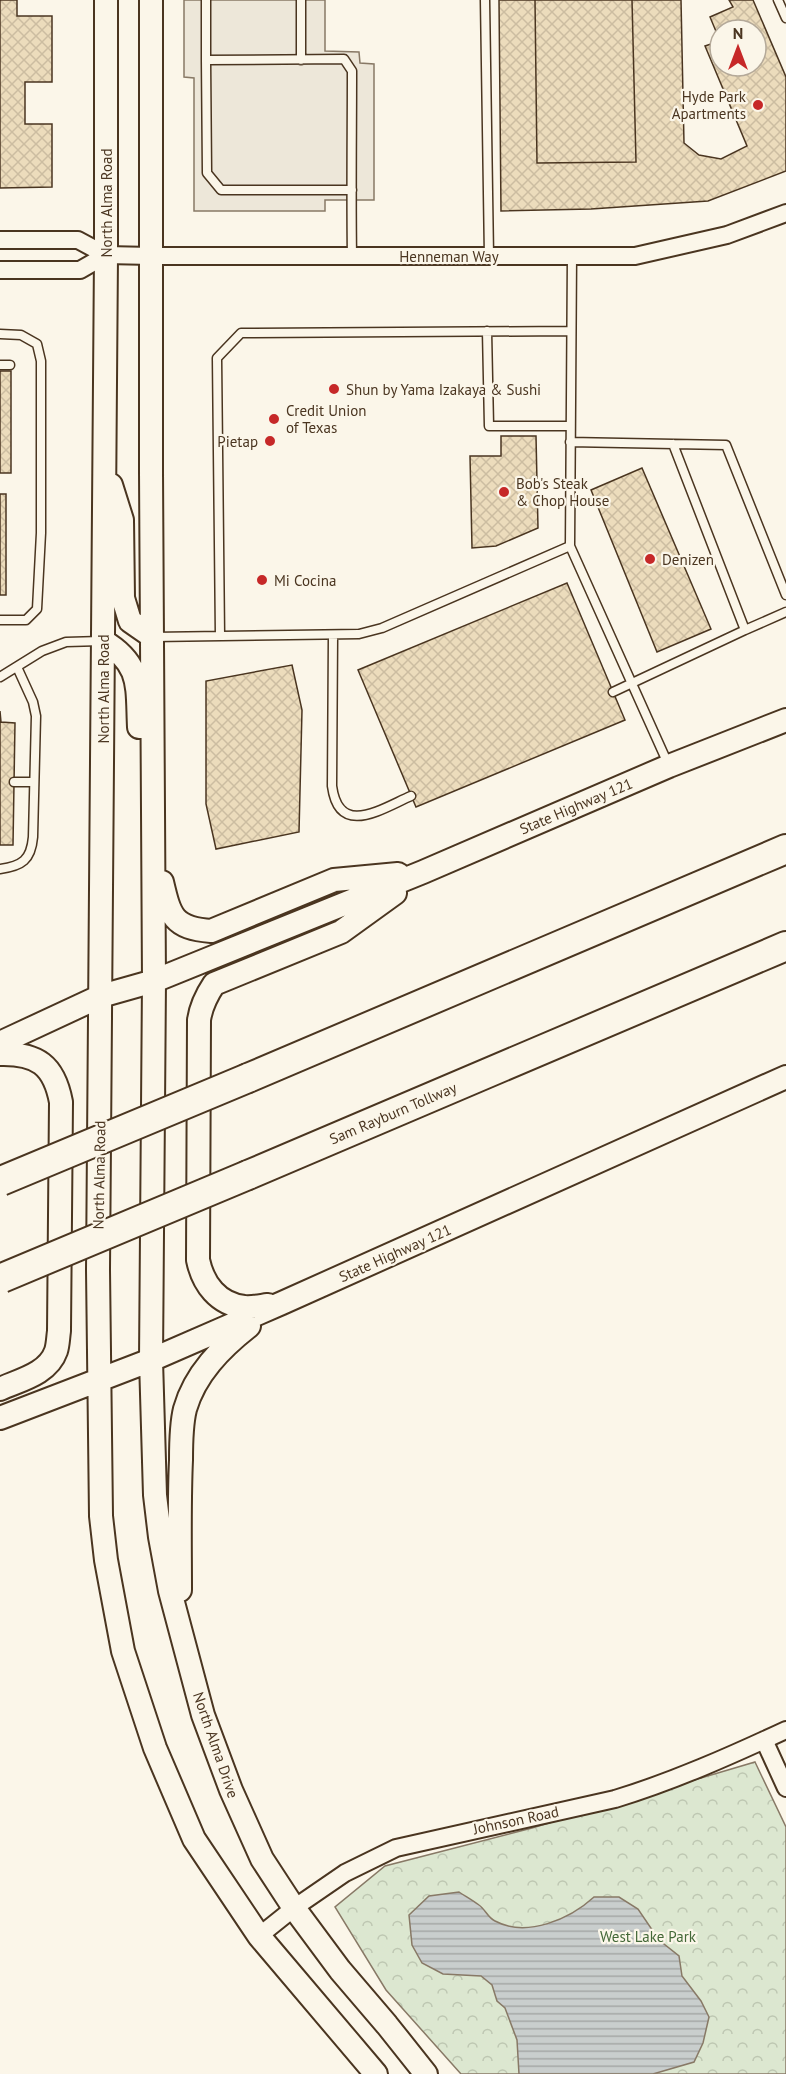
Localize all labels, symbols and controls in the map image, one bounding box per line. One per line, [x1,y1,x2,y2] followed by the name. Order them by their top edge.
[708,18,768,78] north arrow
[733,23,743,43] text: N
[672,87,747,123] place label: Hyde Park Apartments
[751,98,765,112] marker: Hyde Park Apartments
[97,148,116,258] street label: North Alma Road
[399,247,499,266] street label: Henneman Way
[346,380,541,399] place label: Shun by Yama Izakaya & Sushi
[327,382,341,396] marker: Shun by Yama Izakaya & Sushi
[286,401,366,437] place label: Credit Union of Texas
[267,412,281,426] marker: Credit Union of Texas
[217,432,258,451] place label: Pietap
[263,434,277,448] marker: Pietap
[516,474,609,510] place label: Bob's Steak & Chop House
[497,485,511,499] marker: Bob's Steak & Chop House
[662,550,714,569] place label: Denizen
[643,552,657,566] marker: Denizen
[274,571,336,590] place label: Mi Cocina
[255,573,269,587] marker: Mi Cocina
[94,634,113,744] street label: North Alma Road
[517,774,635,838] street label: State Highway 121
[326,1078,460,1148] street label: Sam Rayburn Tollway
[89,1120,109,1230] street label: North Alma Road
[336,1220,454,1286] street label: State Highway 121
[189,1689,243,1801] street label: North Alma Drive
[470,1802,561,1839] street label: Johnson Road
[600,1927,697,1946] park label: West Lake Park

